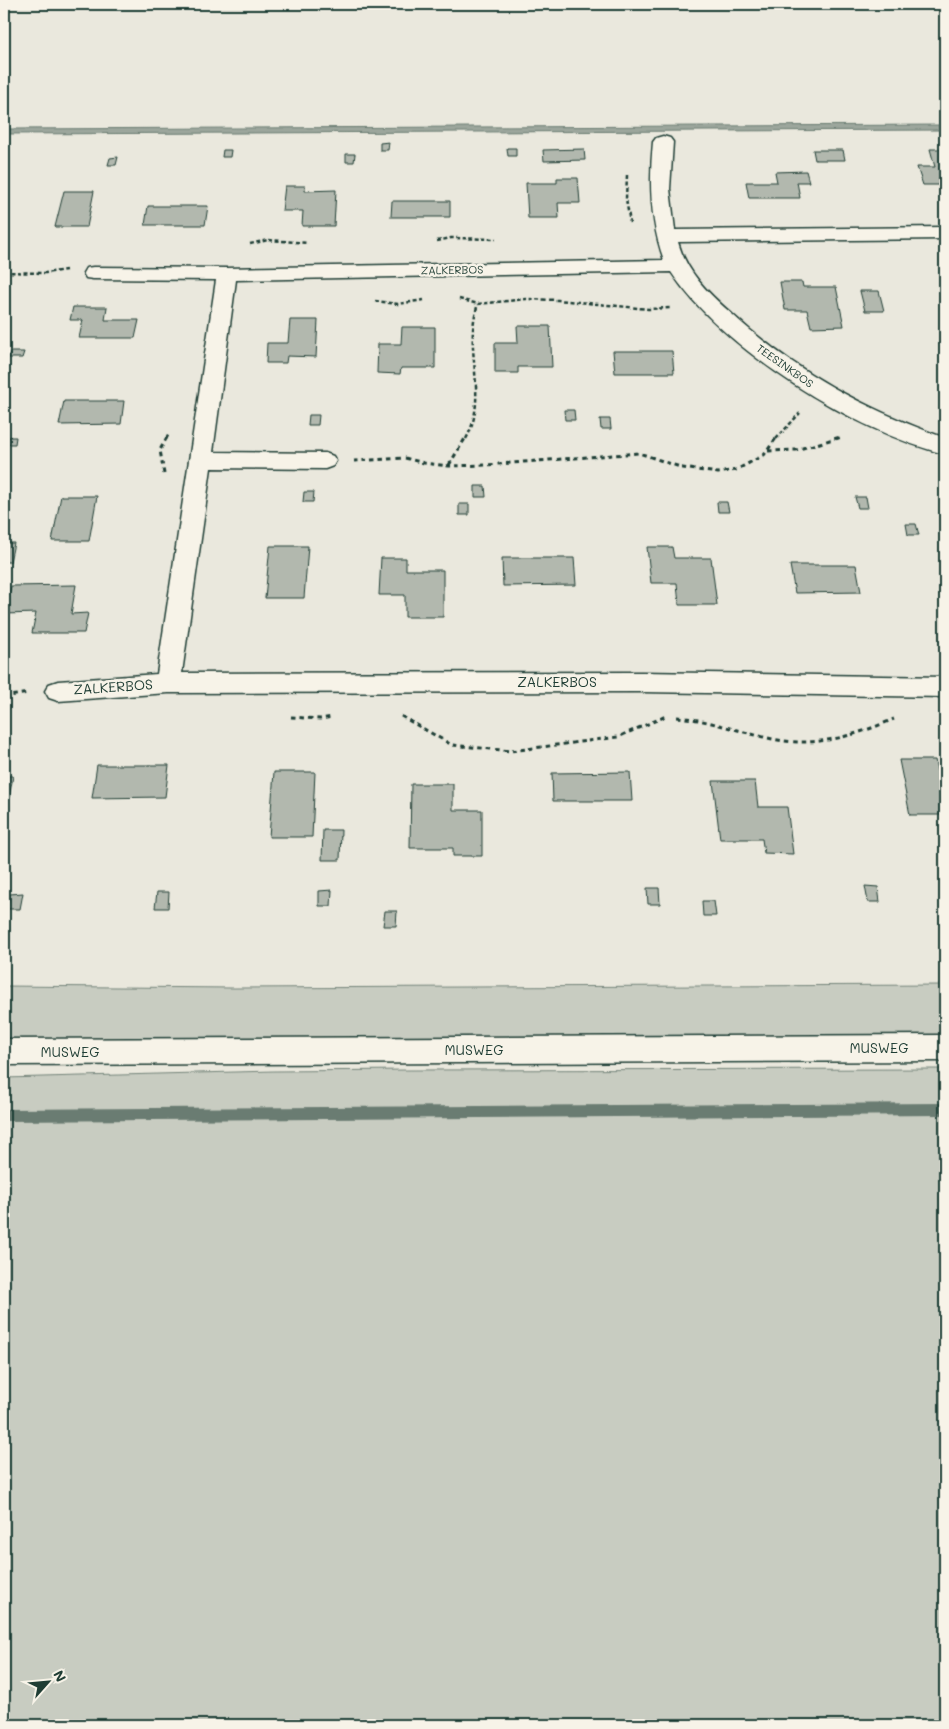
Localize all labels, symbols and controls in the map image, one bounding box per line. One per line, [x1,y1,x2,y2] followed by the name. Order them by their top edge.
[421,261,483,278] street label: ZALKERBOS
[754,340,817,391] street label: TEESINKBOS
[517,672,597,691] street label: ZALKERBOS
[73,674,153,699] street label: ZALKERBOS
[849,1038,909,1057] street label: MUSWEG
[444,1040,504,1059] street label: MUSWEG
[40,1042,100,1061] street label: MUSWEG
[22,1656,72,1706] north arrow
[49,1667,71,1685] text: N

